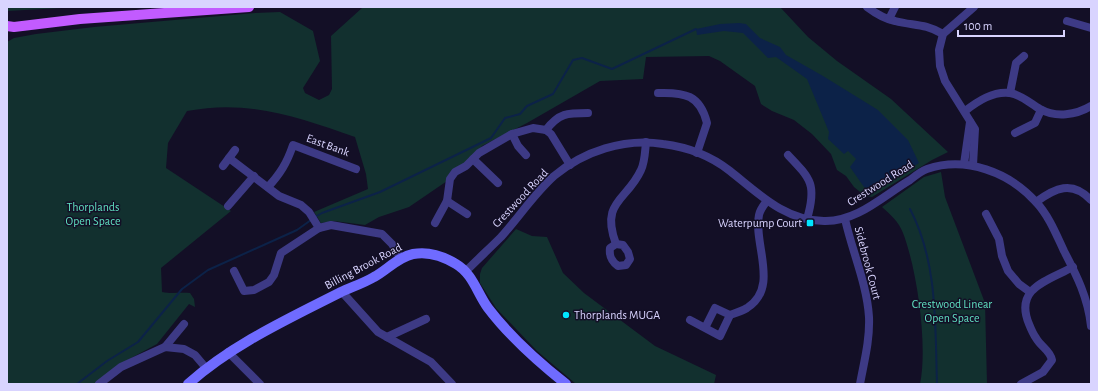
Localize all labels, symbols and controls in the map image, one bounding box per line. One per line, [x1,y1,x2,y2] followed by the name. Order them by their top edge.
[958,12,1064,38] scale bar
[964,20,992,32] text: 100 m
[305,132,352,158] street label: East Bank
[845,158,915,208] street label: Crestwood Road
[490,166,550,230] street label: Crestwood Road
[66,201,120,227] park label: Thorplands Open Space
[718,217,802,229] place label: Waterpump Court
[805,218,815,228] marker: Waterpump Court
[852,225,884,301] street label: Sidebrook Court
[322,241,404,291] street label: Billing Brook Road
[912,298,992,324] park label: Crestwood Linear Open Space
[574,309,660,321] place label: Thorplands MUGA
[561,310,571,320] marker: Thorplands MUGA

